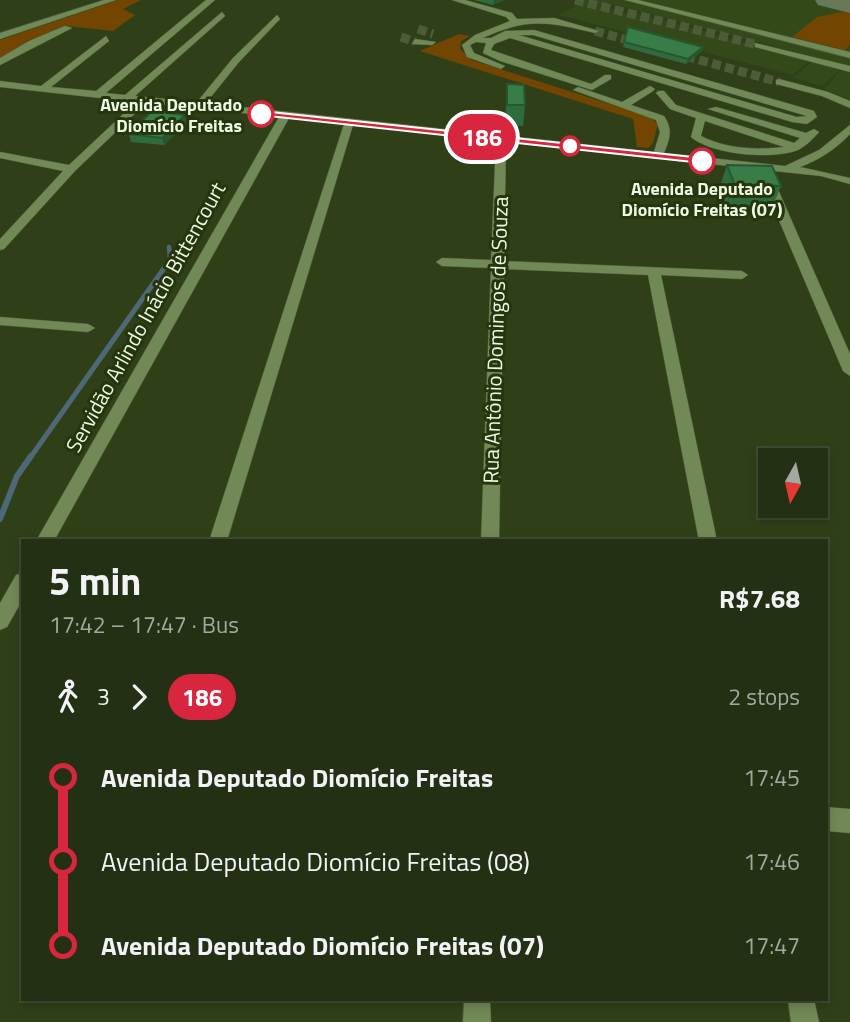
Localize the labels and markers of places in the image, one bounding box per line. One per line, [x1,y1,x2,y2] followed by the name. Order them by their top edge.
[100,91,242,139] place label: Avenida Deputado Diomício Freitas
[248,101,274,127] marker: Avenida Deputado Diomício Freitas
[560,136,580,156] unlabelled marker
[689,148,715,174] marker: Avenida Deputado Diomício Freitas (07)
[622,175,782,223] place label: Avenida Deputado Diomício Freitas (07)

